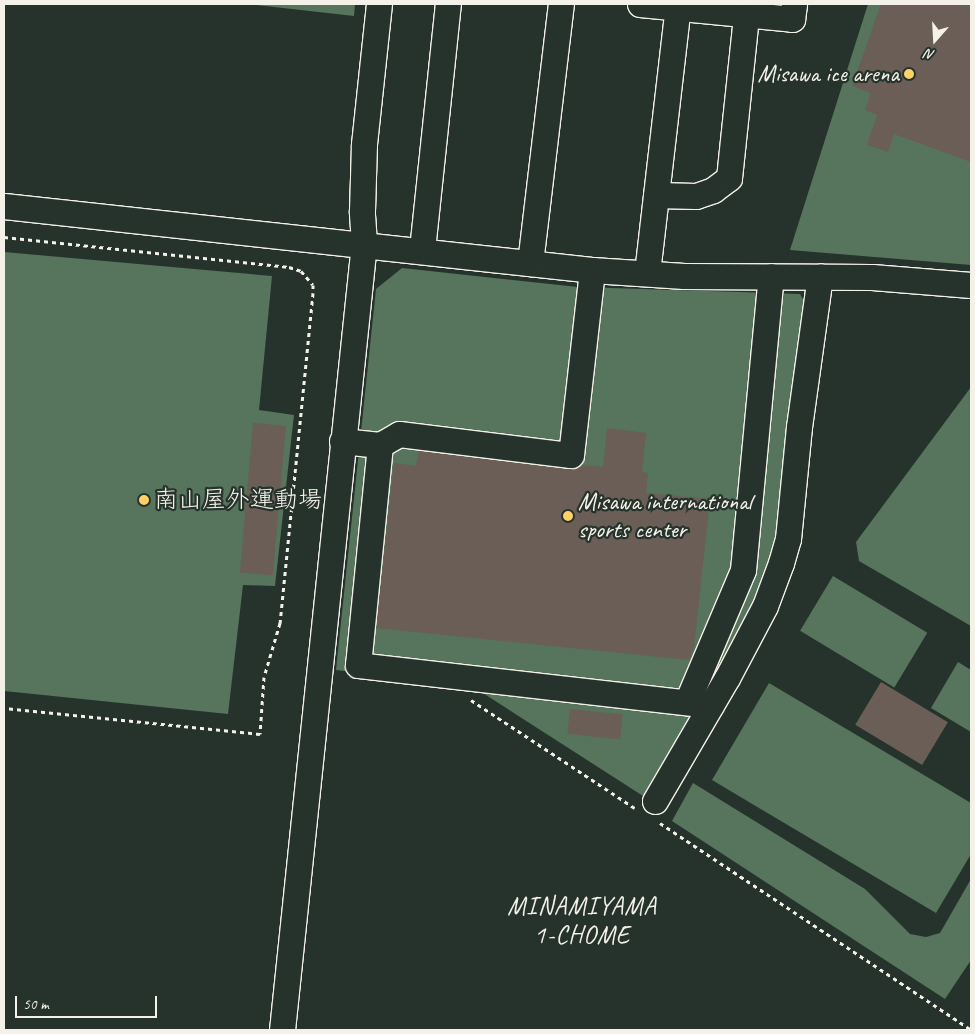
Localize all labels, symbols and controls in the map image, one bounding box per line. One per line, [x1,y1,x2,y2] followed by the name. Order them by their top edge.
[910,15,960,65] north arrow
[923,45,937,64] text: N
[757,60,899,88] place label: Misawa ice arena
[903,68,915,80] marker: Misawa ice arena
[154,486,322,514] place label: 南山屋外運動場
[578,488,752,544] place label: Misawa international sports center
[138,494,150,506] marker: 南山屋外運動場
[562,510,574,522] marker: Misawa international sports center
[507,892,657,951] district label: MINAMIYAMA 1-CHOME
[18,986,160,1018] scale bar
[23,995,49,1014] text: 50 m

